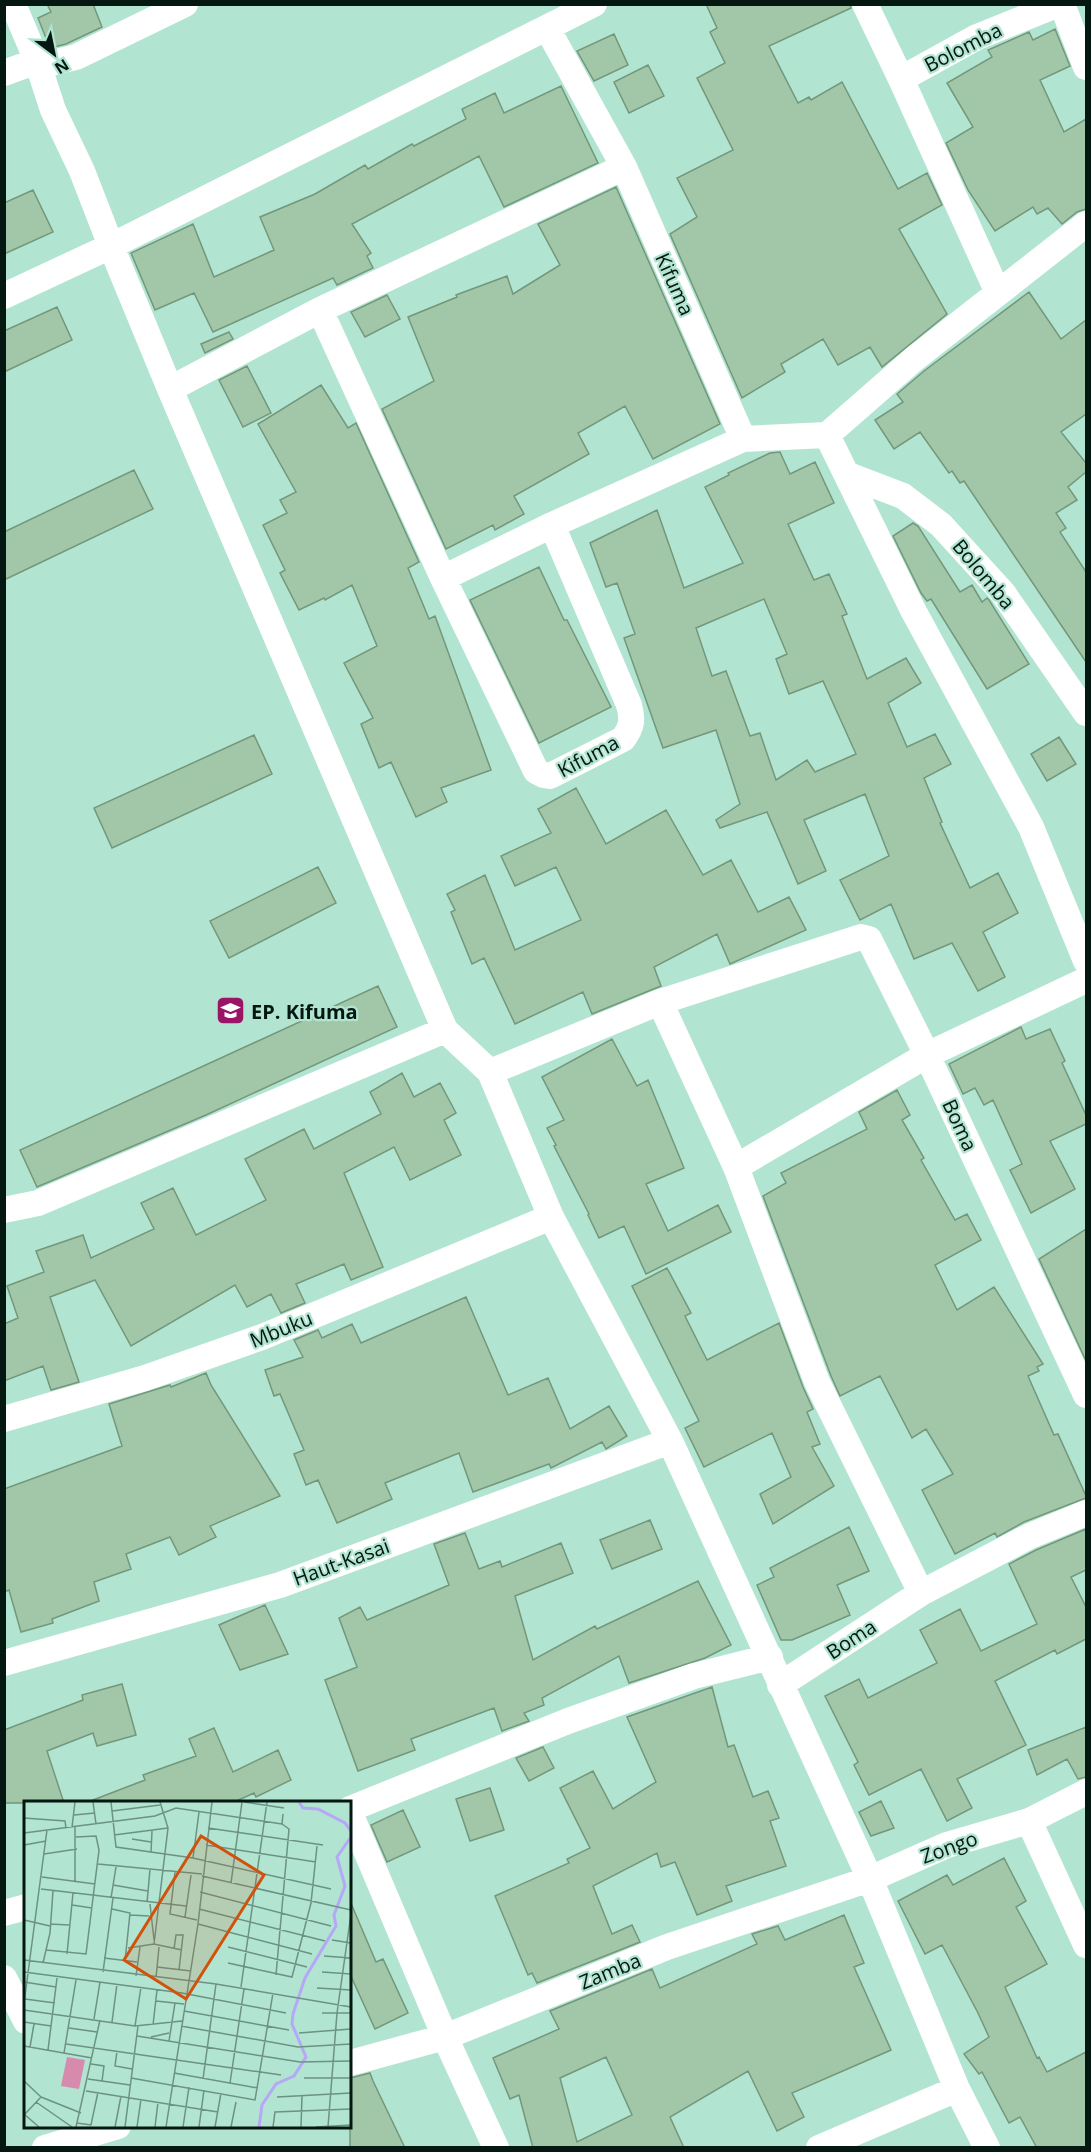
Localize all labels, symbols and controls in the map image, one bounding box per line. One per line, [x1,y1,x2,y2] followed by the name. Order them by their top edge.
[919,16,1007,78] street label: Bolomba
[24,24,84,84] north arrow
[51,54,73,79] text: N
[649,248,701,320] street label: Kifuma
[947,533,1021,615] street label: Bolomba
[553,729,623,783] street label: Kifuma
[214,995,246,1027] school or university icon: EP. Kifuma
[251,998,358,1025] place label: EP. Kifuma
[936,1095,984,1155] street label: Boma
[246,1304,316,1354] street label: Mbuku
[289,1532,393,1592] street label: Haut-Kasai
[821,1613,881,1665] street label: Boma
[24,1801,351,2128] inset map
[917,1824,981,1870] street label: Zongo
[575,1946,645,1996] street label: Zamba

